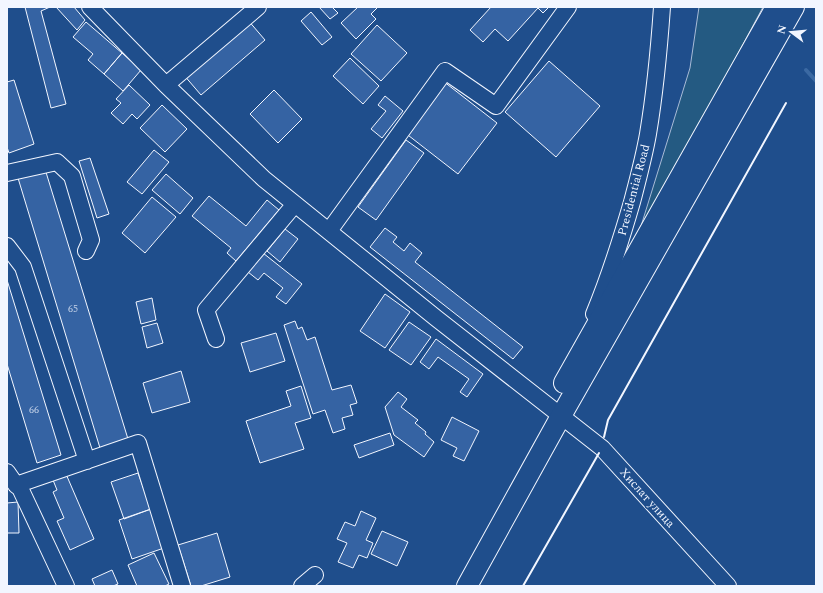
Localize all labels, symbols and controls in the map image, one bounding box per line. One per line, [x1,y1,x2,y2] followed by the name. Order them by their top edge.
[771,12,811,52] north arrow
[772,23,791,36] text: N
[613,142,655,238] street label: Presidential Road
[68,301,78,317] house number: 65
[29,402,39,418] house number: 66
[615,464,679,532] street label: Хислат улица

